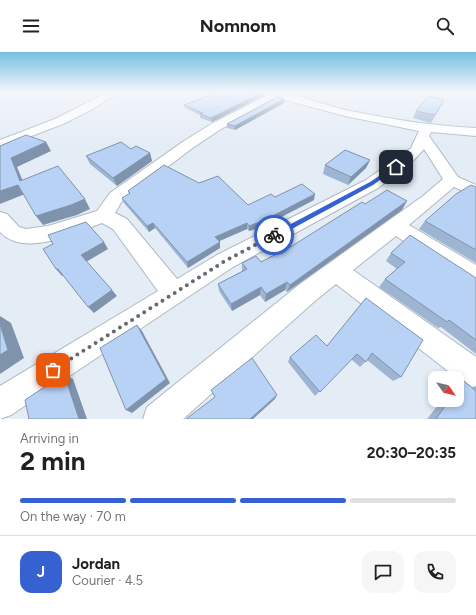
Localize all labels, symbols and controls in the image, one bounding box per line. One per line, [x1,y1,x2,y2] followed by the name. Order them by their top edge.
[20,15,42,37] icon: menu
[200,15,276,37] text: Nomnom
[434,15,456,37] icon: search
[379,150,413,184] pin
[385,156,407,178] icon: home
[254,215,294,255] courier
[263,224,285,246] icon: bike
[36,353,70,387] pin
[42,359,64,381] icon: bag
[428,371,464,407] north arrow
[428,371,464,407] map controls
[20,431,79,446] text: Arriving in
[367,444,456,462] text: 20:30–20:35
[20,445,86,477] text: 2 min
[20,509,126,524] text: On the way · 70 m
[362,551,404,593] button: chat
[414,551,456,593] button: phone
[72,555,120,573] text: Jordan
[37,563,45,581] text: J
[72,573,143,588] text: Courier · 4.5

